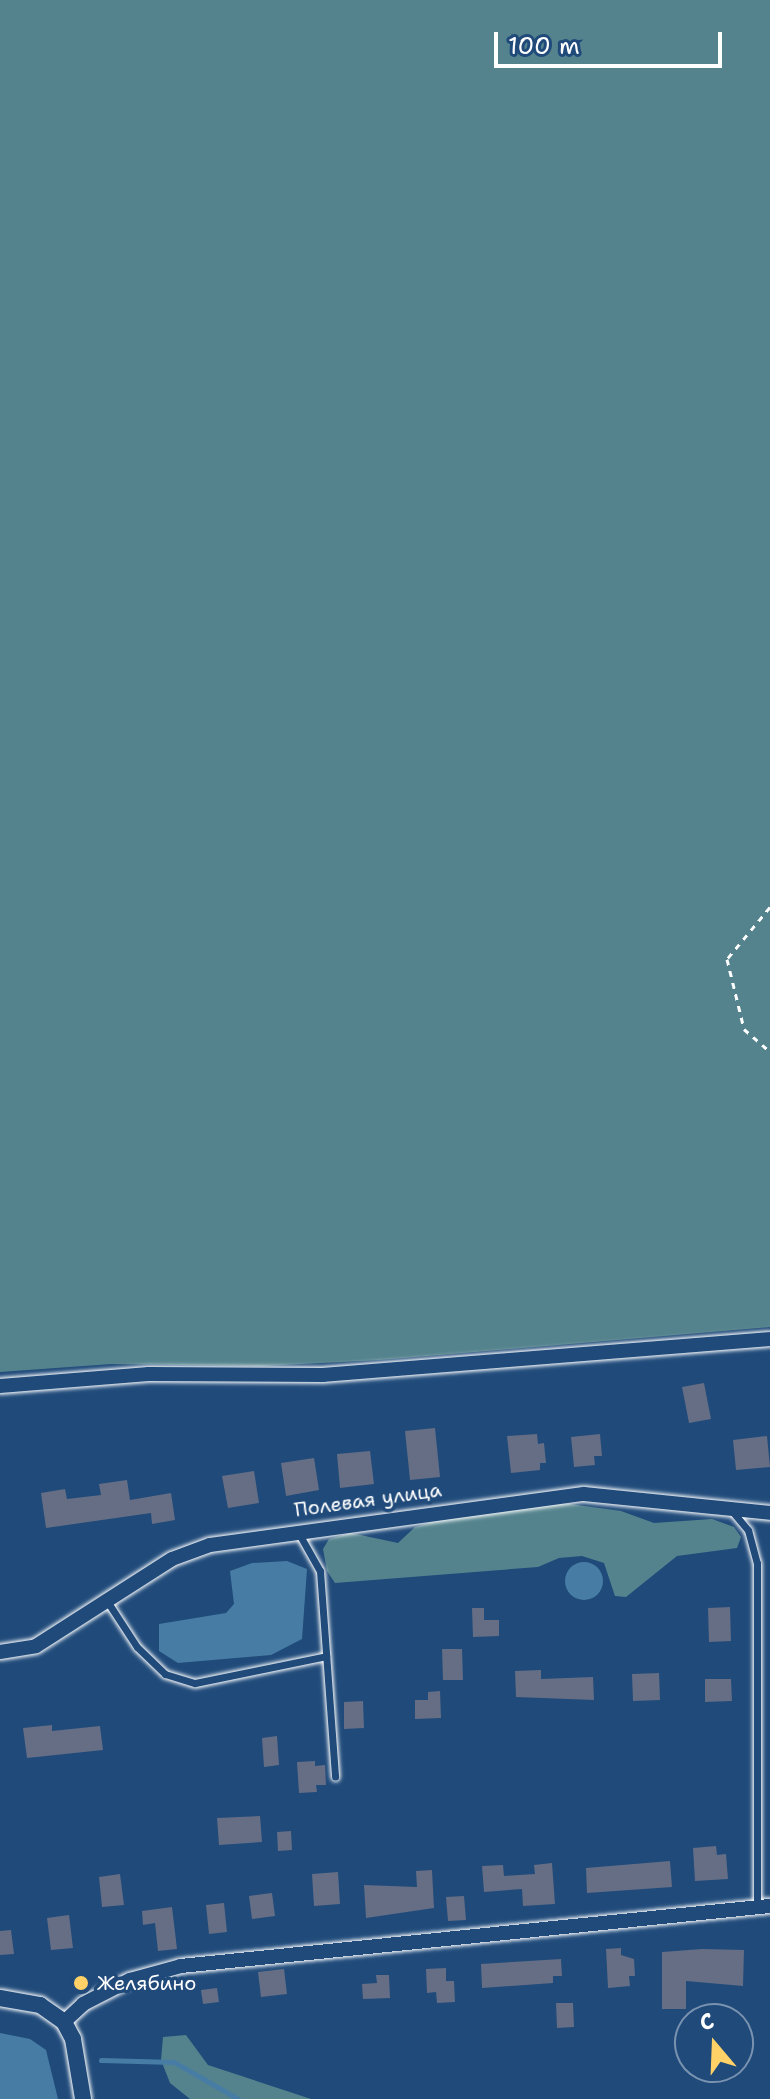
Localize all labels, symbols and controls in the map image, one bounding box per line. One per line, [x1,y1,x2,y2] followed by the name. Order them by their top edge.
[498,16,726,66] scale bar
[508,30,580,62] text: 100 m
[293,1478,443,1522] street label: Полевая улица
[97,1971,196,1995] place label: Желябино
[72,1974,90,1992] marker: Желябино
[674,2003,754,2083] north arrow
[696,2006,718,2038] text: С

